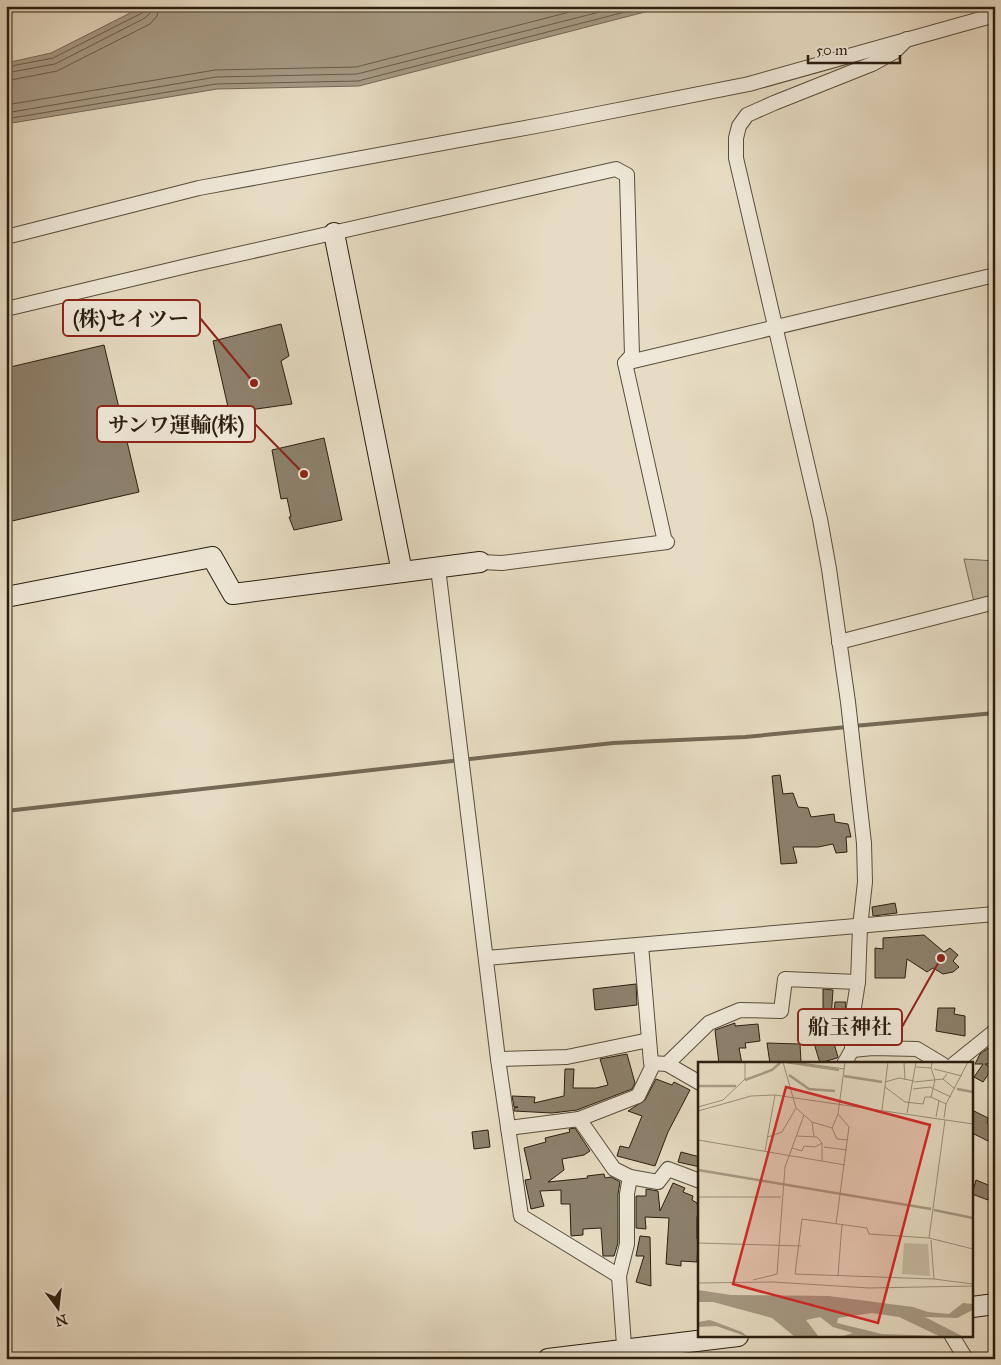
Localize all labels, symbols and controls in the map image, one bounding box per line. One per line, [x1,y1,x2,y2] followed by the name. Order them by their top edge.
[808,32,901,64] scale bar
[816,41,848,59] text: 50 m
[63,300,200,336] callout: (株)セイツー
[73,306,189,332] text: (株)セイツー
[97,406,255,442] callout: サンワ運輸(株)
[108,412,244,438] text: サンワ運輸(株)
[798,1009,902,1045] callout: 船玉神社
[808,1014,892,1040] text: 船玉神社
[698,1062,974,1338] inset map
[32,1282,82,1332] north arrow
[53,1310,69,1330] text: N

